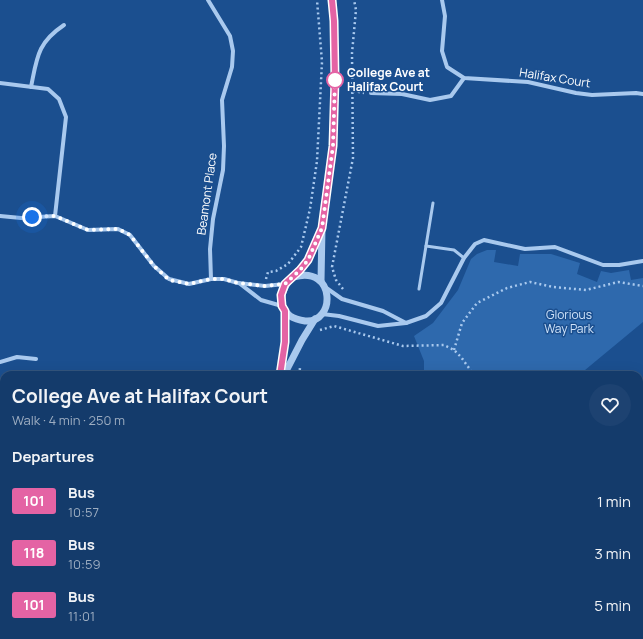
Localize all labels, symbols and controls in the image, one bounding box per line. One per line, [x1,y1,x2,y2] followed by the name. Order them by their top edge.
[518,63,592,92] street label: Halifax Court
[347,64,430,95] place label: College Ave at Halifax Court
[326,71,344,89] marker: College Ave at Halifax Court
[192,152,221,236] street label: Beamont Place
[22,207,42,227] your location
[544,306,595,337] park label: Glorious Way Park
[12,383,268,409] text: College Ave at Halifax Court
[589,384,631,426] button: heart
[12,411,125,429] text: Walk · 4 min · 250 m
[12,446,94,467] text: Departures
[68,482,95,503] text: Bus
[23,491,45,510] text: 101
[597,491,631,512] text: 1 min
[68,503,99,521] text: 10:57
[68,534,95,555] text: Bus
[24,543,44,562] text: 118
[595,543,631,564] text: 3 min
[68,555,100,573] text: 10:59
[68,586,95,607] text: Bus
[23,595,45,614] text: 101
[594,595,631,616] text: 5 min
[68,607,95,625] text: 11:01

